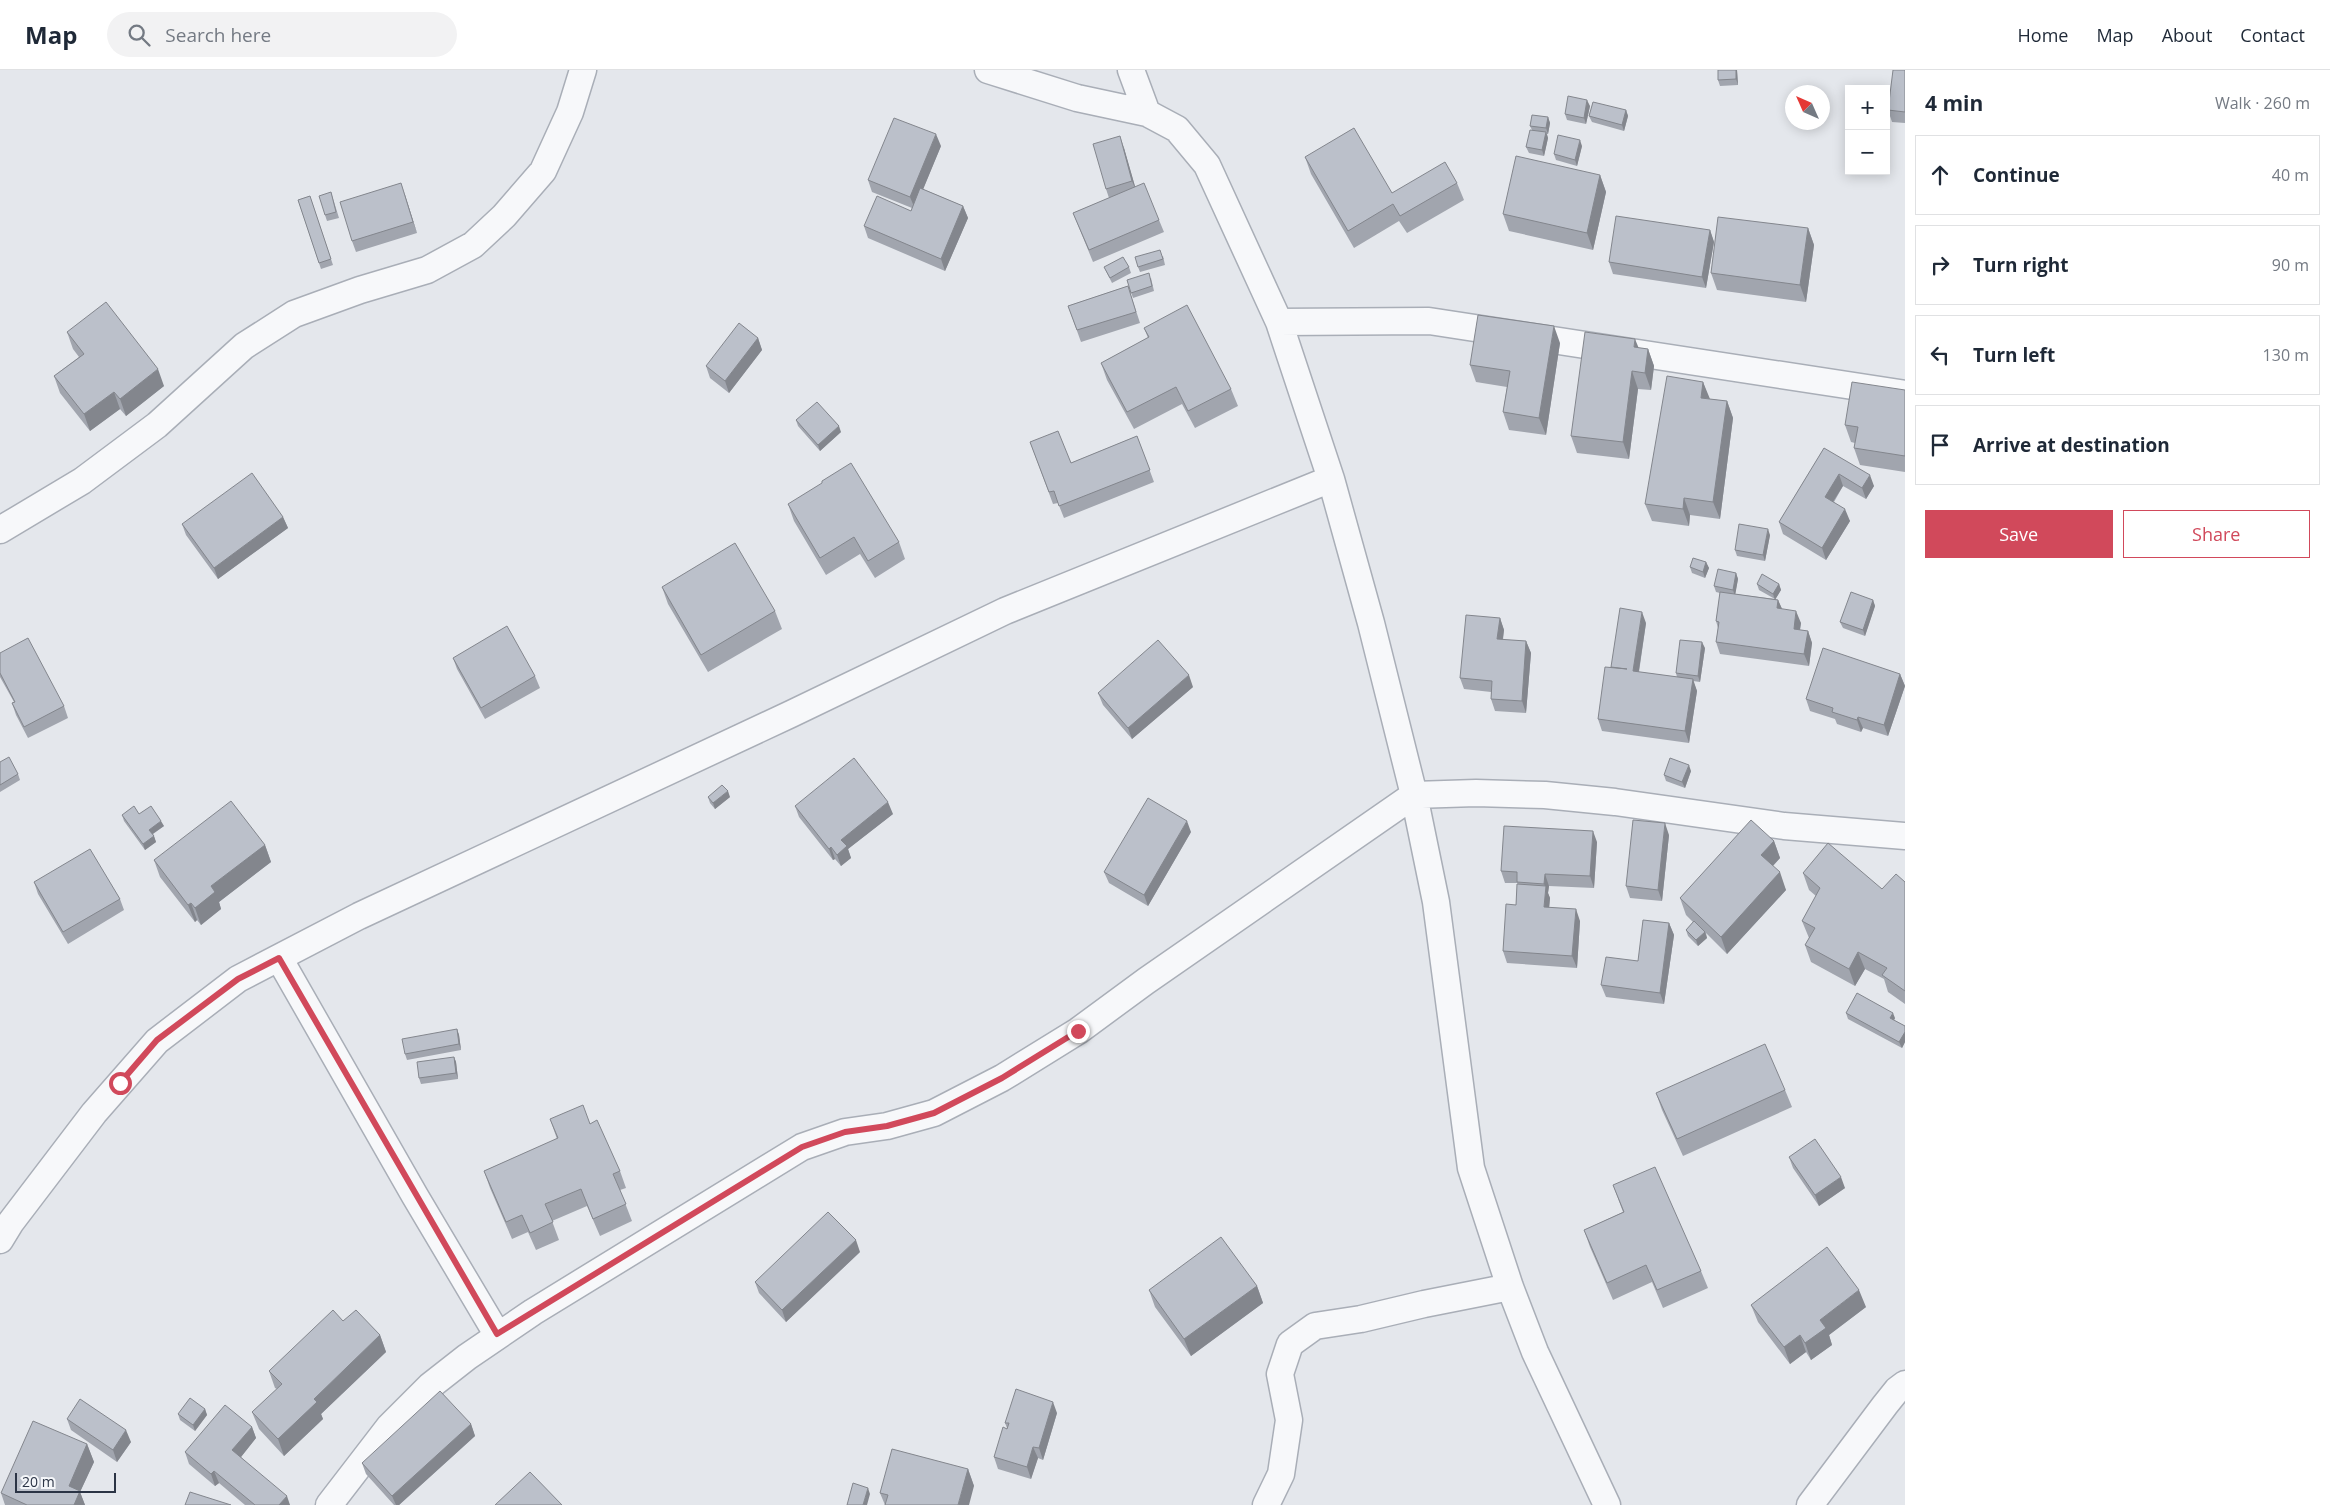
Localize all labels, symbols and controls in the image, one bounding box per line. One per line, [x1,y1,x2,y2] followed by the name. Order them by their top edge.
[107,12,457,57] search box
[25,18,77,51] text: Map
[125,21,153,49] icon: search
[165,22,271,48] text: Search here
[2018,23,2068,47] text: Home
[2096,23,2134,47] text: Map
[2162,23,2212,47] text: About
[2240,23,2305,47] text: Contact
[1785,85,1830,130] north arrow
[1845,85,1890,175] map controls
[1845,85,1890,130] button: +
[1925,89,1983,117] text: 4 min
[2215,92,2310,114] text: Walk · 260 m
[1845,130,1890,175] button: −
[1926,161,1954,189] icon: ahead
[1973,162,2060,188] text: Continue
[2272,164,2309,186] text: 40 m
[1926,251,1954,279] icon: right
[1973,252,2068,278] text: Turn right
[2272,254,2309,276] text: 90 m
[1926,341,1954,369] icon: left
[1973,342,2055,368] text: Turn left
[2263,344,2309,366] text: 130 m
[1926,431,1954,459] icon: arrive
[1973,432,2170,458] text: Arrive at destination
[1925,510,2113,558] button: Save
[2123,510,2310,558] button: Share
[1067,1020,1090,1043] route end
[109,1072,132,1095] route start
[15,1470,116,1493] scale bar
[22,1472,55,1491] text: 20 m

